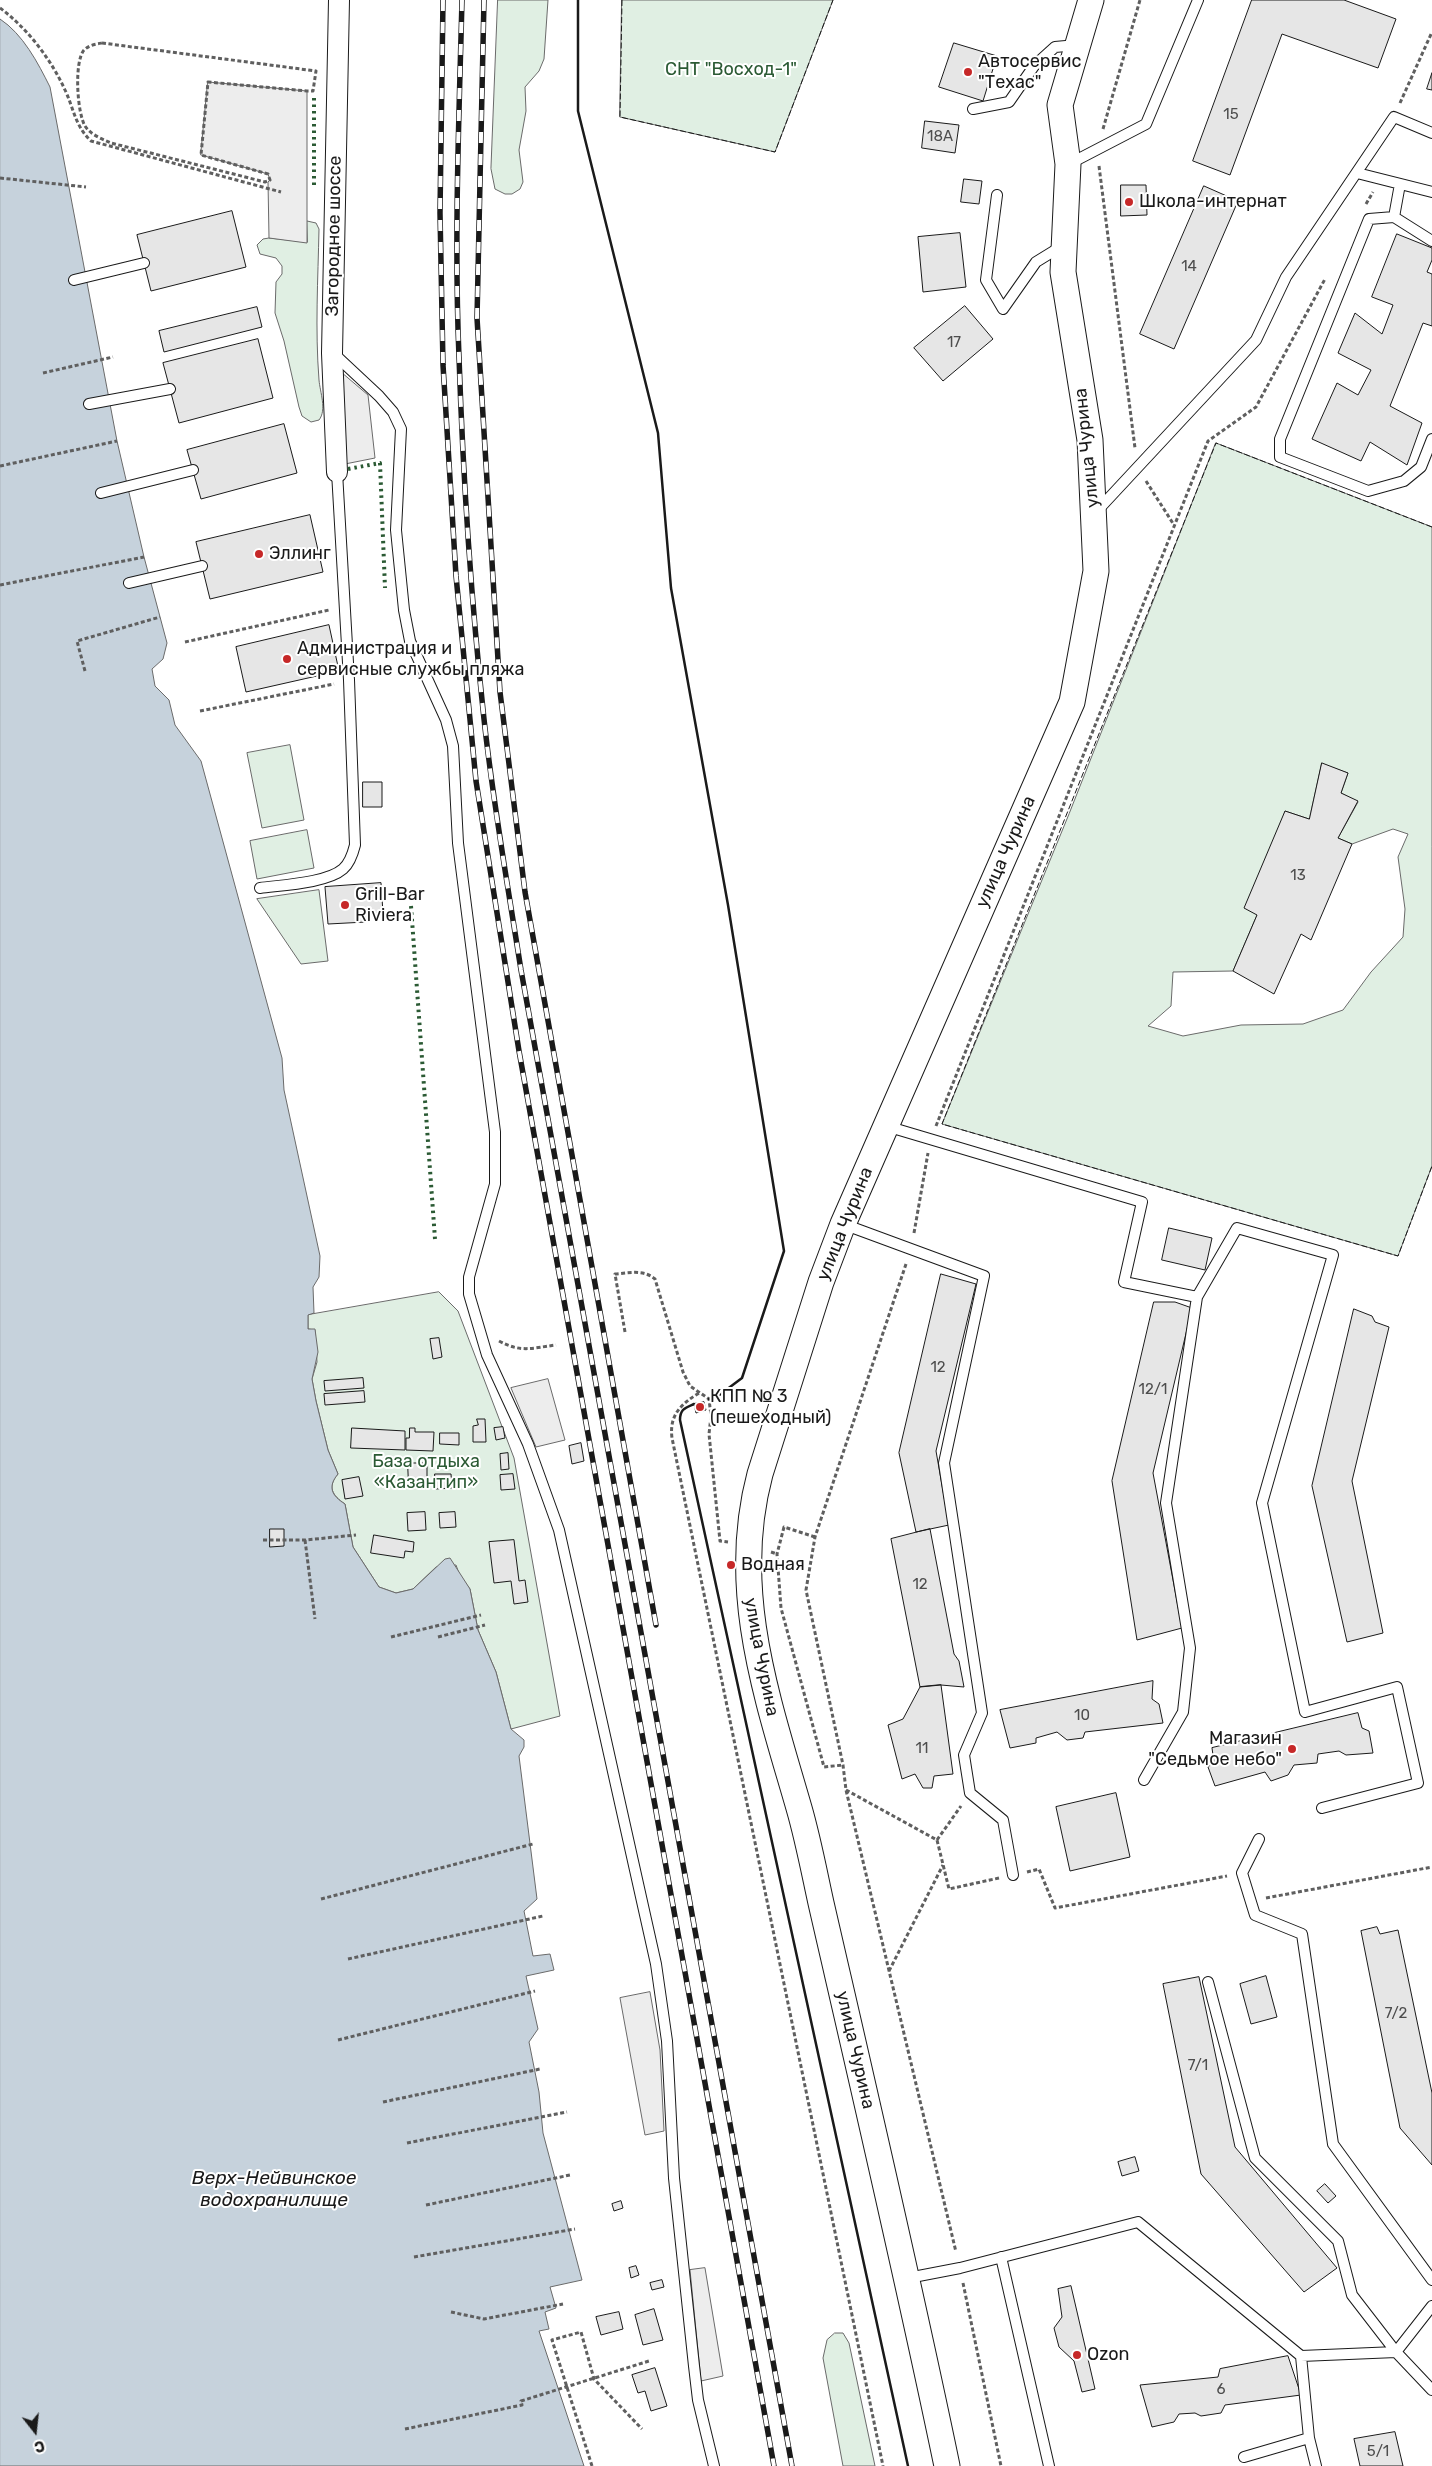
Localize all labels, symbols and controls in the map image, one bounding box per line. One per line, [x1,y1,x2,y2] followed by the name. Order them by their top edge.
[978,51,1081,94] place label: Автосервис "Техас"
[665,59,797,81] park label: СНТ "Восход-1"
[962,66,974,78] marker: Автосервис "Техас"
[1223,106,1239,124] house number: 15
[927,128,953,146] house number: 18А
[322,155,346,317] street label: Загородное шоссе
[1139,191,1287,213] place label: Школа-интернат
[1123,196,1135,208] marker: Школа-интернат
[1181,258,1197,276] house number: 14
[947,334,961,352] house number: 17
[1070,387,1104,509] street label: улица Чурина
[269,543,331,565] place label: Эллинг
[253,548,265,560] marker: Эллинг
[297,638,524,681] place label: Администрация и сервисные службы пляжа
[281,653,293,665] marker: Администрация и сервисные службы пляжа
[972,793,1040,911] street label: улица Чурина
[1290,867,1306,885] house number: 13
[355,884,425,926] place label: Grill-Bar Riviera
[339,899,351,911] marker: Grill-Bar Riviera
[812,1164,878,1284] street label: улица Чурина
[930,1359,946,1377] house number: 12
[1139,1381,1167,1399] house number: 12/1
[710,1386,831,1428] place label: КПП № 3 (пешеходный)
[694,1401,706,1413] marker: КПП № 3 (пешеходный)
[372,1451,480,1494] park label: База отдыха «Казантип»
[741,1554,805,1576] place label: Водная
[725,1559,737,1571] marker: Водная
[912,1576,928,1594] house number: 12
[739,1596,783,1718] street label: улица Чурина
[1074,1707,1090,1725] house number: 10
[1148,1728,1282,1770] place label: Магазин "Седьмое небо"
[916,1740,928,1758] house number: 11
[1286,1743,1298,1755] marker: Магазин "Седьмое небо"
[831,1989,879,2111] street label: улица Чурина
[1385,2005,1407,2023] house number: 7/2
[1188,2057,1208,2075] house number: 7/1
[192,2168,356,2212] water label: Верх-Нейвинское водохранилище
[1087,2344,1129,2366] place label: Ozon
[1071,2349,1083,2361] marker: Ozon
[1216,2381,1226,2399] house number: 6
[10,2406,60,2456] north arrow
[32,2436,46,2455] text: С
[1367,2443,1389,2461] house number: 5/1

